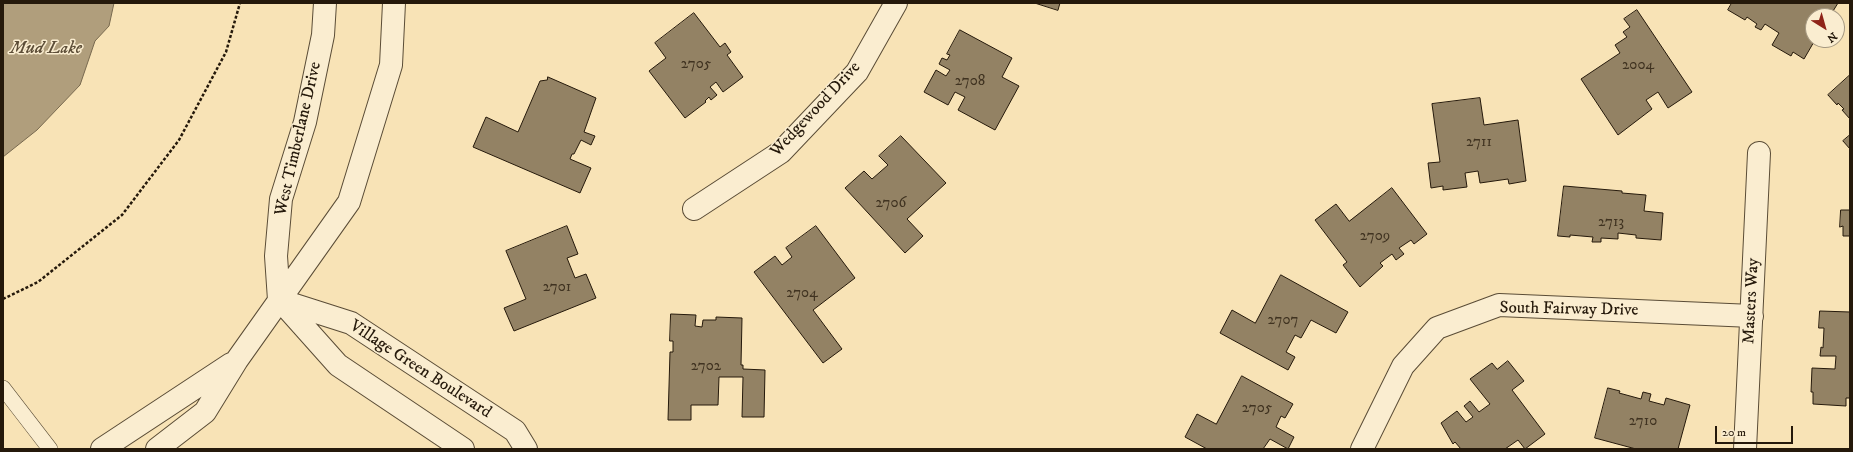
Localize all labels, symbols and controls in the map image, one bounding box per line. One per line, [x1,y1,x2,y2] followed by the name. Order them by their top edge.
[1805,8,1845,48] north arrow
[1824,28,1839,45] text: N
[10,38,82,60] water label: Mud Lake
[681,56,711,74] house number: 2705
[1622,57,1654,75] house number: 2004
[767,58,865,162] street label: Wedgewood Drive
[271,60,327,218] street label: West Timberlane Drive
[955,73,985,91] house number: 2708
[1466,134,1492,152] house number: 2711
[876,195,906,213] house number: 2706
[1598,214,1624,232] house number: 2713
[1360,228,1390,246] house number: 2709
[1740,257,1764,345] street label: Masters Way
[543,279,571,297] house number: 2701
[786,285,818,303] house number: 2704
[1499,299,1639,321] street label: South Fairway Drive
[1268,312,1298,330] house number: 2707
[345,317,495,423] street label: Village Green Boulevard
[691,358,721,376] house number: 2702
[1242,400,1272,418] house number: 2705
[1629,413,1657,431] house number: 2710
[1717,418,1795,444] scale bar
[1722,425,1746,440] text: 20 m

